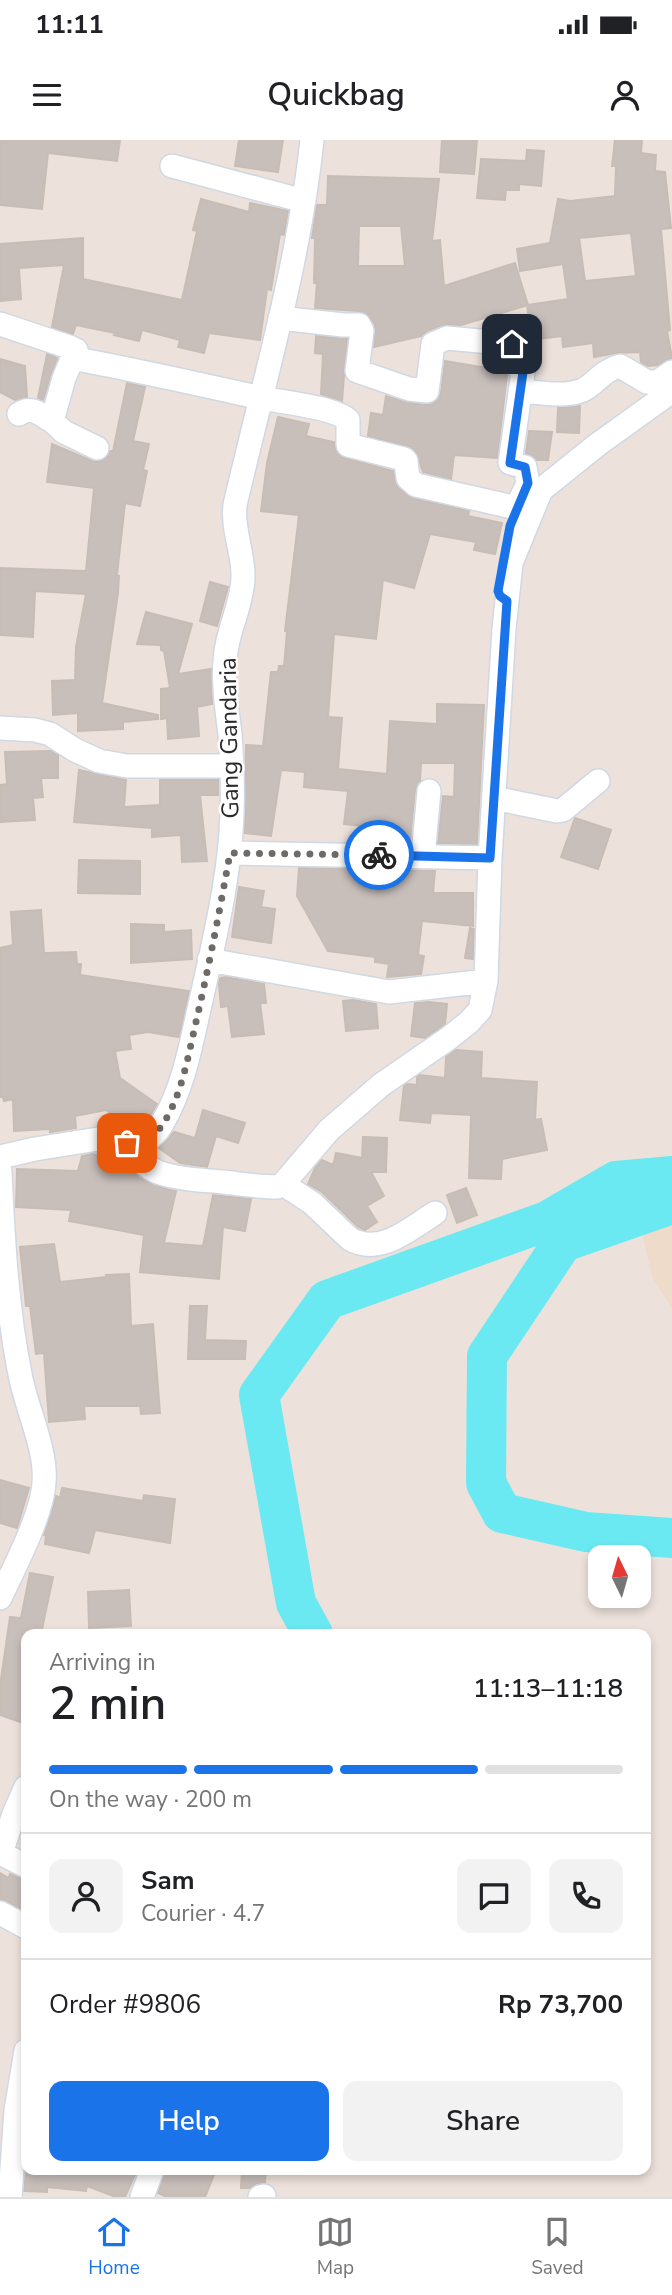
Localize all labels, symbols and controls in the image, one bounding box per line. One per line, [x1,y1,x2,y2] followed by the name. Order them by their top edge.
[35,7,104,42] text: 11:11
[267,73,405,116] text: Quickbag
[28,76,66,114] icon: menu
[606,76,644,114] icon: person
[482,314,542,374] pin
[493,325,531,363] icon: home
[212,657,246,819] street label: Gang Gandaria
[344,820,414,890] courier
[360,836,398,874] icon: bike
[97,1113,157,1173] pin
[108,1124,146,1162] icon: bag
[588,1545,651,1608] north arrow
[588,1545,651,1608] map controls
[49,1647,156,1678] text: Arriving in
[473,1671,623,1706] text: 11:13–11:18
[49,1672,166,1735] text: 2 min
[49,1784,252,1815] text: On the way · 200 m
[49,1859,123,1933] button: person
[457,1859,531,1933] button: chat
[549,1859,623,1933] button: phone
[141,1863,194,1898] text: Sam
[141,1898,265,1929] text: Courier · 4.7
[49,1987,201,2022] text: Order #9806
[498,1987,623,2022] text: Rp 73,700
[49,2081,329,2161] button: Help
[343,2081,623,2161] button: Share
[88,2213,140,2281] tab: Home
[316,2213,354,2281] tab: Map
[531,2213,584,2281] tab: Saved

